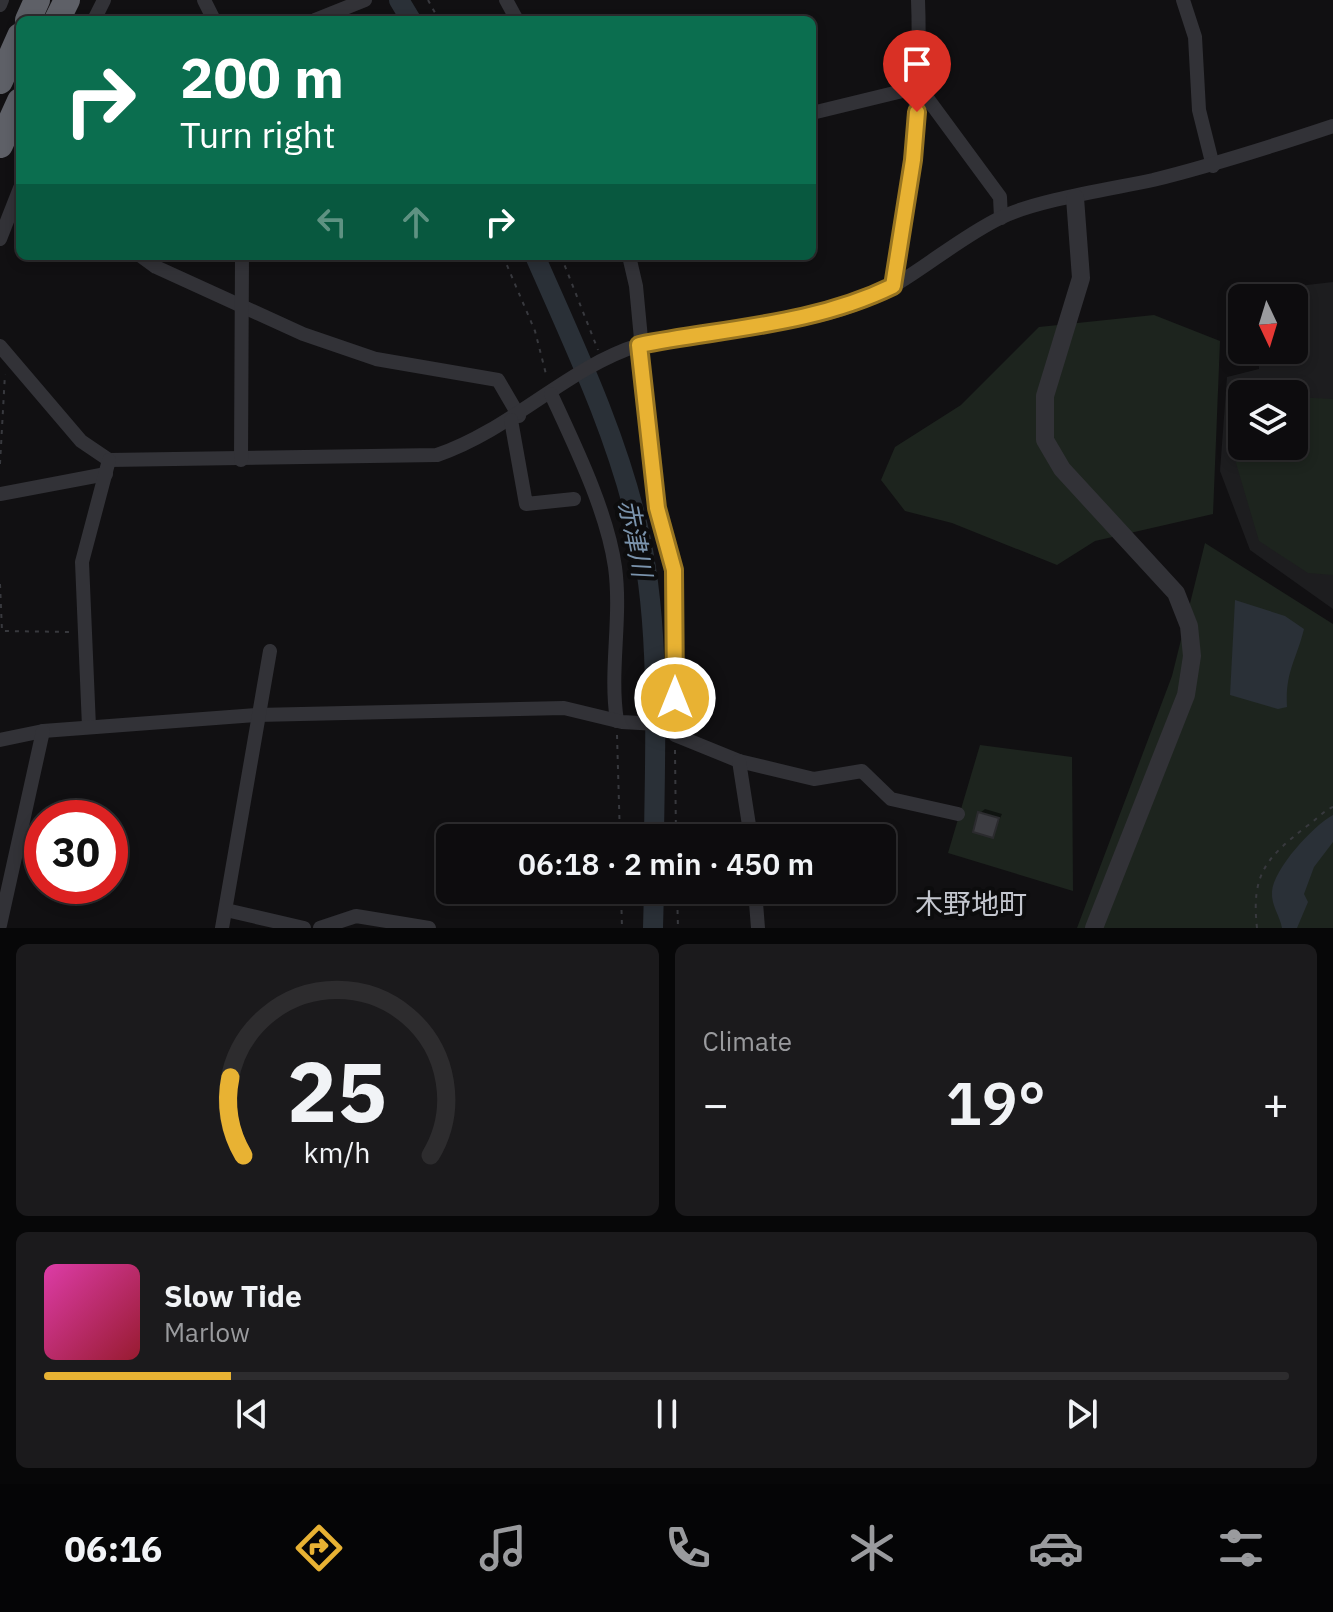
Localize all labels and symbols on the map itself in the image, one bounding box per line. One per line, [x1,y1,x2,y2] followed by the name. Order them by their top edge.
[883,30,951,112] pin
[1228,284,1308,364] north arrow
[612,496,661,582] water label: 赤津川
[633,656,717,740] position arrow
[24,800,128,904] speed limit sign: 30
[915,885,1027,922] district label: 木野地町

